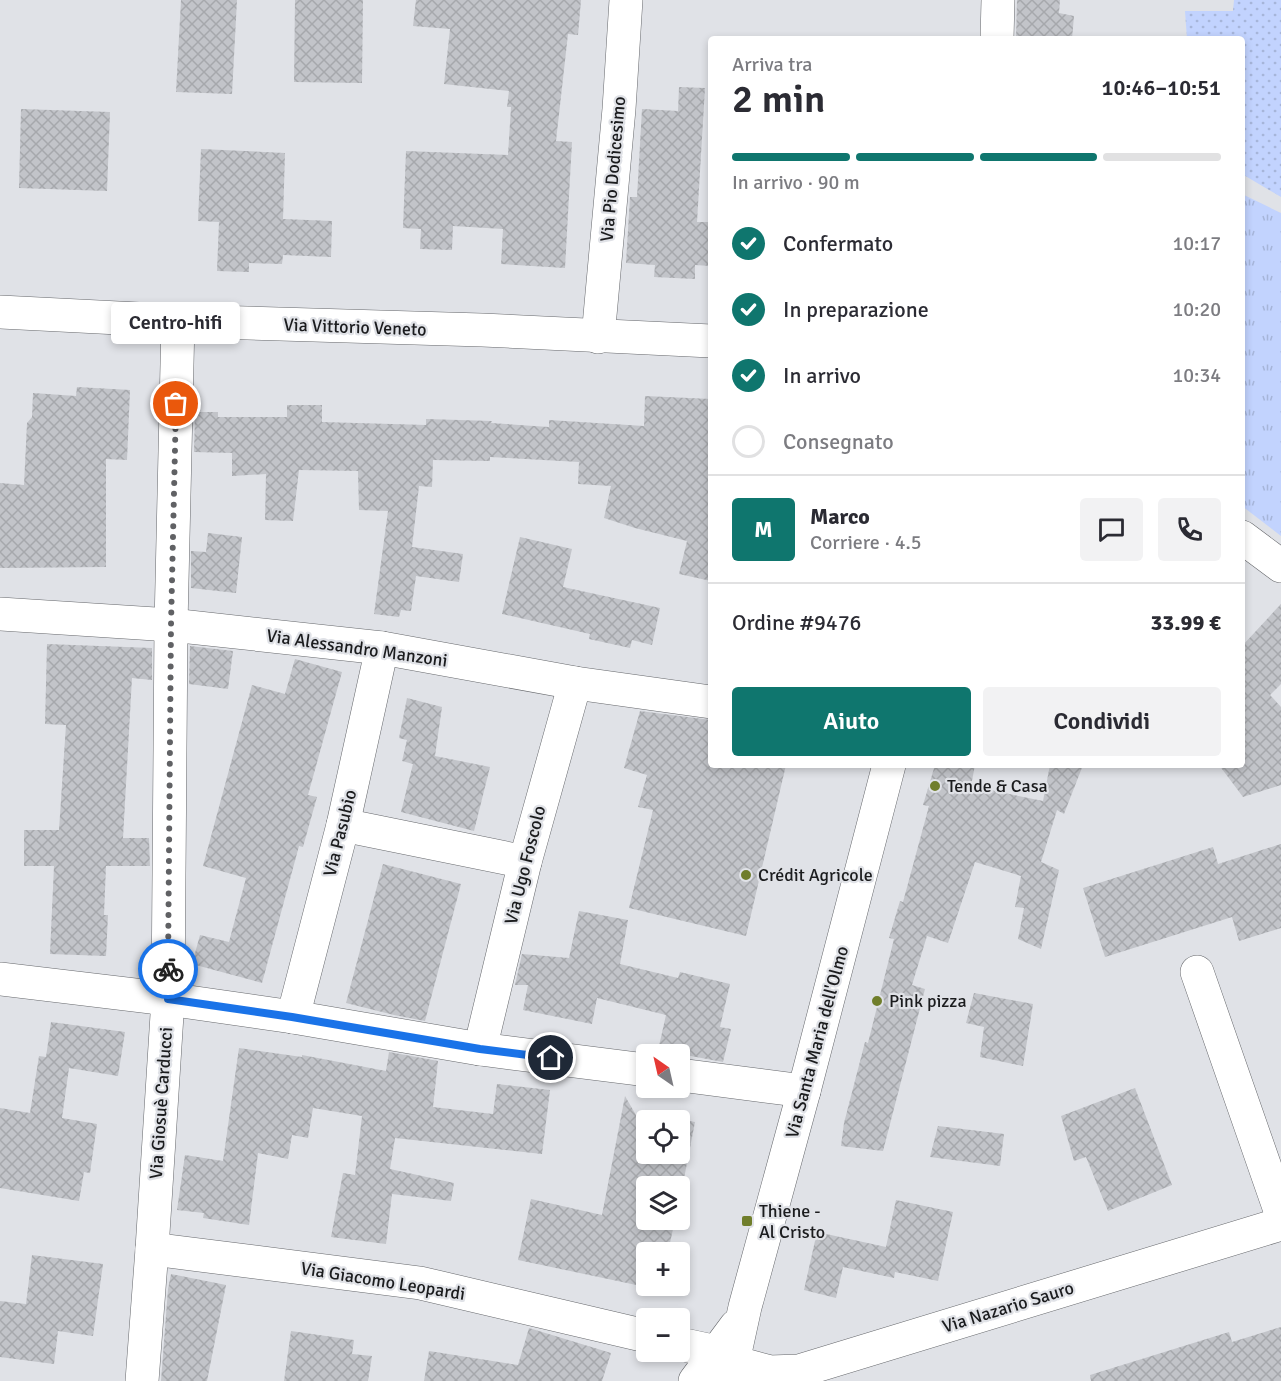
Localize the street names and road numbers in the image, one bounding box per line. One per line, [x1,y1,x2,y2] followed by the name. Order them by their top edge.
[596,95,630,243] street label: Via Pio Dodicesimo
[283,314,427,340] street label: Via Vittorio Veneto
[265,624,449,672] street label: Via Alessandro Manzoni
[319,787,361,879] street label: Via Pasubio
[500,803,550,927] street label: Via Ugo Foscolo
[781,943,853,1141] street label: Via Santa Maria dell'Olmo
[145,1026,177,1180] street label: Via Giosuè Carducci
[299,1257,467,1305] street label: Via Giacomo Leopardi
[939,1277,1077,1337] street label: Via Nazario Sauro

